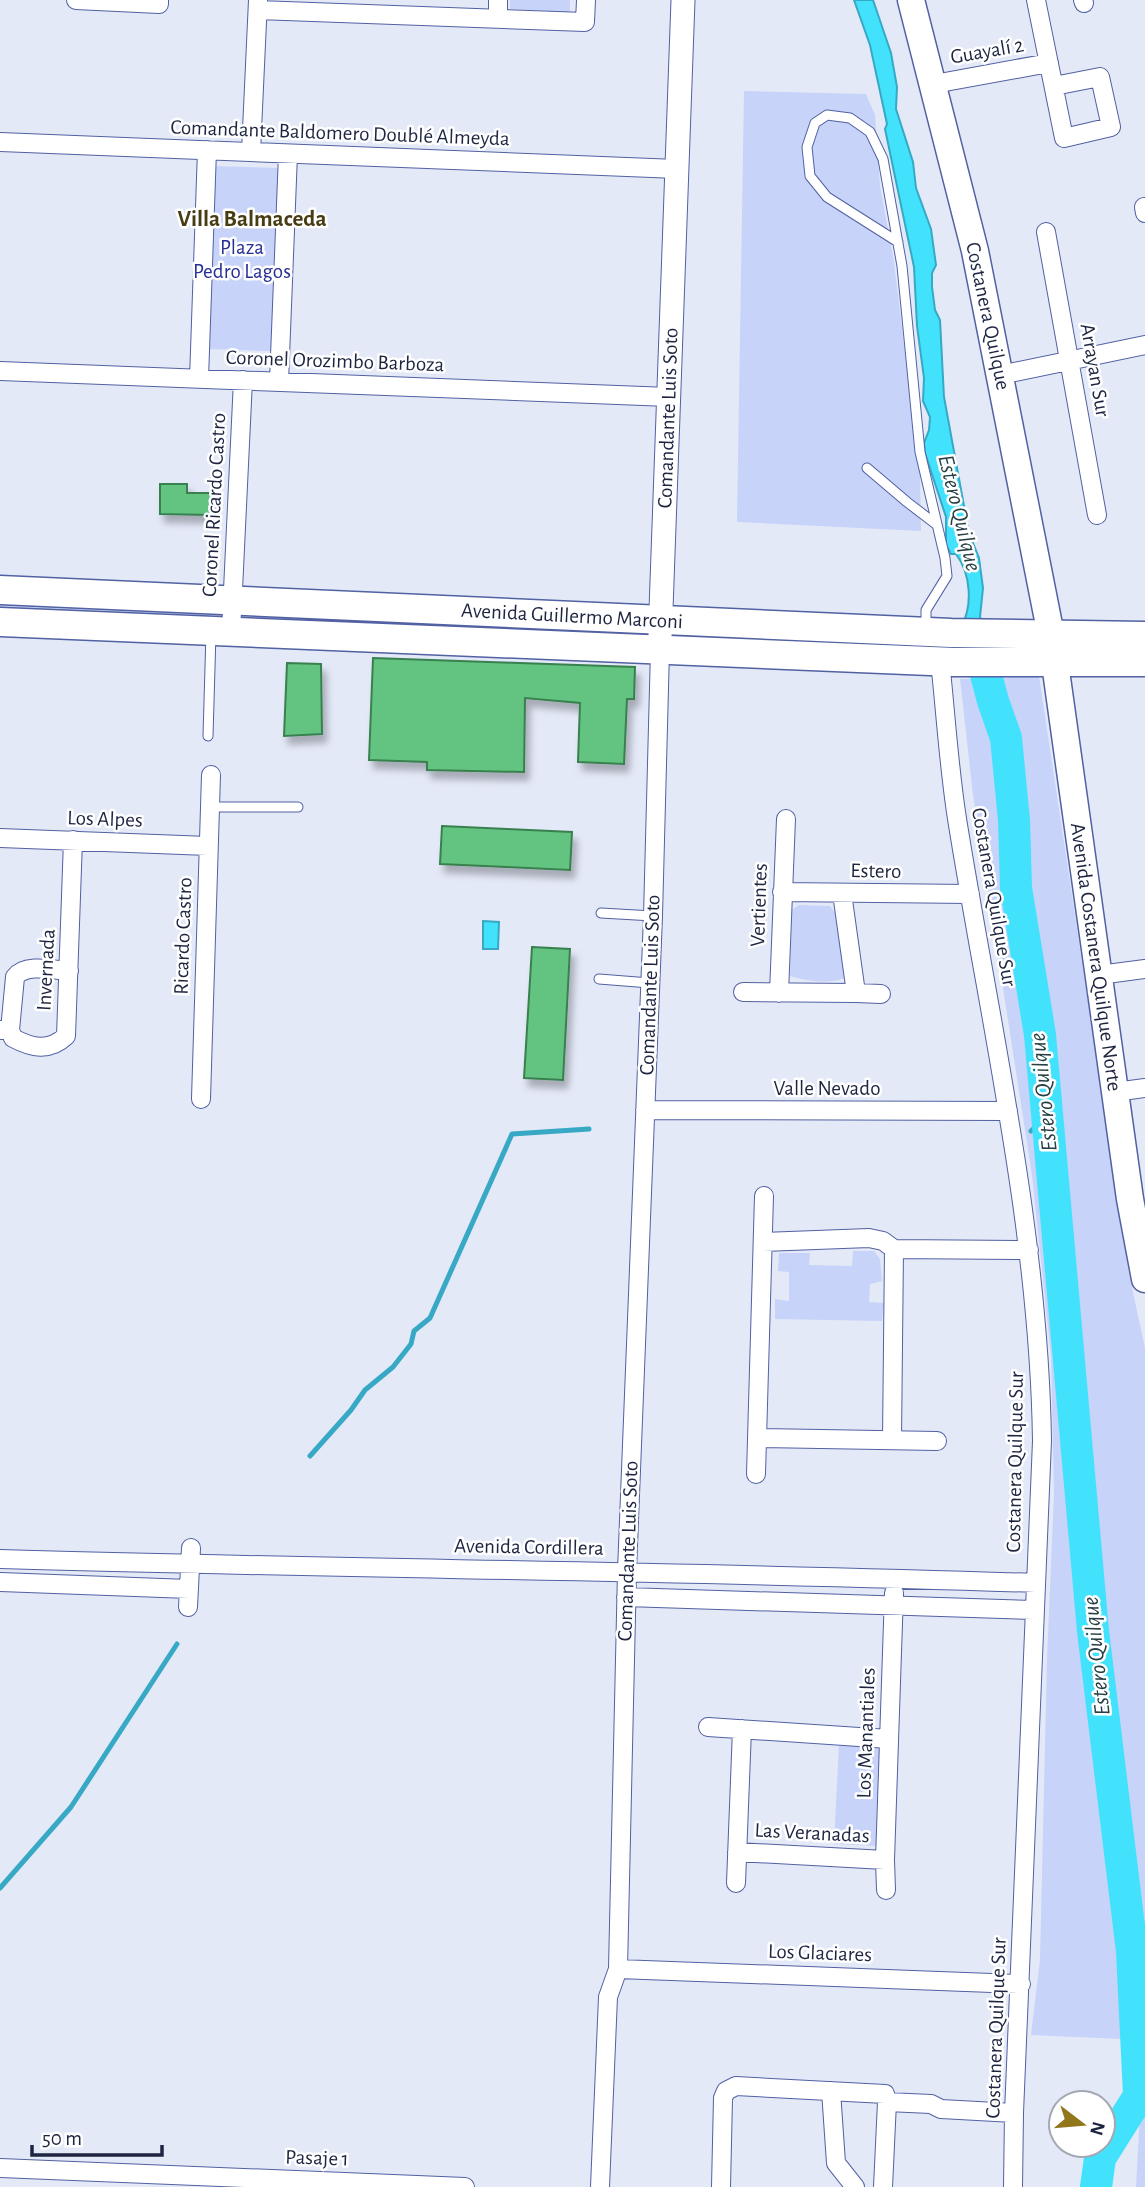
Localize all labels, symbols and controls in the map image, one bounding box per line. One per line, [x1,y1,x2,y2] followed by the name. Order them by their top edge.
[949,34,1025,68] street label: Guayalí 2
[170,117,510,149] street label: Comandante Baldomero Doublé Almeyda
[177,208,327,231] district label: Villa Balmaceda
[193,237,291,282] park label: Plaza Pedro Lagos
[962,240,1014,392] street label: Costanera Quilque
[1076,322,1114,418] street label: Arrayan Sur
[654,327,682,509] street label: Comandante Luis Soto
[225,347,445,375] street label: Coronel Orozimbo Barboza
[199,412,229,598] street label: Coronel Ricardo Castro
[933,452,985,574] water label: Estero Quilque
[461,600,683,632] street label: Avenida Guillermo Marconi
[968,806,1020,988] street label: Costanera Quilque Sur
[67,807,143,831] street label: Los Alpes
[1067,821,1125,1093] street label: Avenida Costanera Quilque Norte
[850,860,902,882] street label: Estero
[747,863,771,947] street label: Vertientes
[170,877,196,995] street label: Ricardo Castro
[636,894,664,1076] street label: Comandante Luis Soto
[33,928,59,1012] street label: Invernada
[1026,1031,1062,1153] water label: Estero Quilque
[774,1078,880,1099] street label: Valle Nevado
[1003,1371,1027,1553] street label: Costanera Quilque Sur
[614,1460,642,1642] street label: Comandante Luis Soto
[454,1535,604,1559] street label: Avenida Cordillera
[1079,1595,1115,1717] water label: Estero Quilque
[853,1667,879,1799] street label: Los Manantiales
[754,1819,870,1847] street label: Las Veranadas
[982,1937,1010,2119] street label: Costanera Quilque Sur
[768,1941,872,1965] street label: Los Glaciares
[1047,2089,1117,2159] north arrow
[32,2114,161,2158] scale bar
[1086,2119,1108,2137] text: N
[42,2128,82,2149] text: 50 m
[285,2146,349,2170] street label: Pasaje 1

